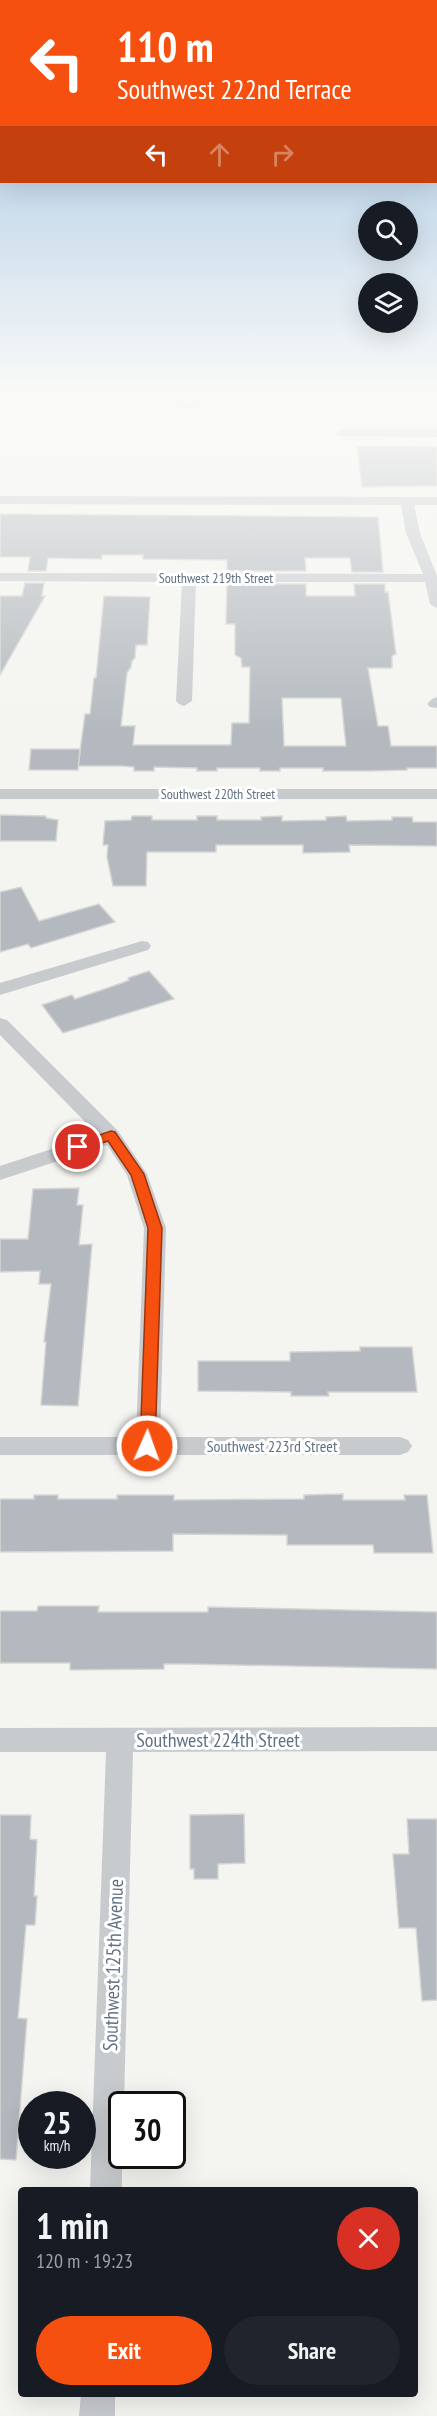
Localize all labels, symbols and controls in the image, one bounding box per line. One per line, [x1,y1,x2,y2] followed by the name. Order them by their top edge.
[117,19,214,74] text: 110 m
[18,24,96,102] icon: left
[117,72,352,106] text: Southwest 222nd Terrace
[140,138,173,171] icon: left
[203,138,236,171] icon: ahead
[266,138,299,171] icon: right
[358,201,418,333] map controls
[358,201,418,261] button: search
[358,273,418,333] button: layers
[159,569,273,587] street label: Southwest 219th Street
[161,785,275,803] street label: Southwest 220th Street
[52,1121,103,1172] pin
[61,1130,94,1163] icon: arrive
[115,1414,179,1478] position arrow
[207,1436,338,1456] street label: Southwest 223rd Street
[136,1727,300,1753] street label: Southwest 224th Street
[97,1879,129,2051] street label: Southwest 125th Avenue
[108,2091,186,2169] speed limit sign: 30
[43,2103,71,2142] text: 25
[44,2136,70,2155] text: km/h
[36,2202,109,2249] text: 1 min
[337,2207,400,2270] button: close
[36,2248,133,2274] text: 120 m · 19:23
[36,2316,212,2385] button: Exit
[224,2316,400,2385] button: Share

